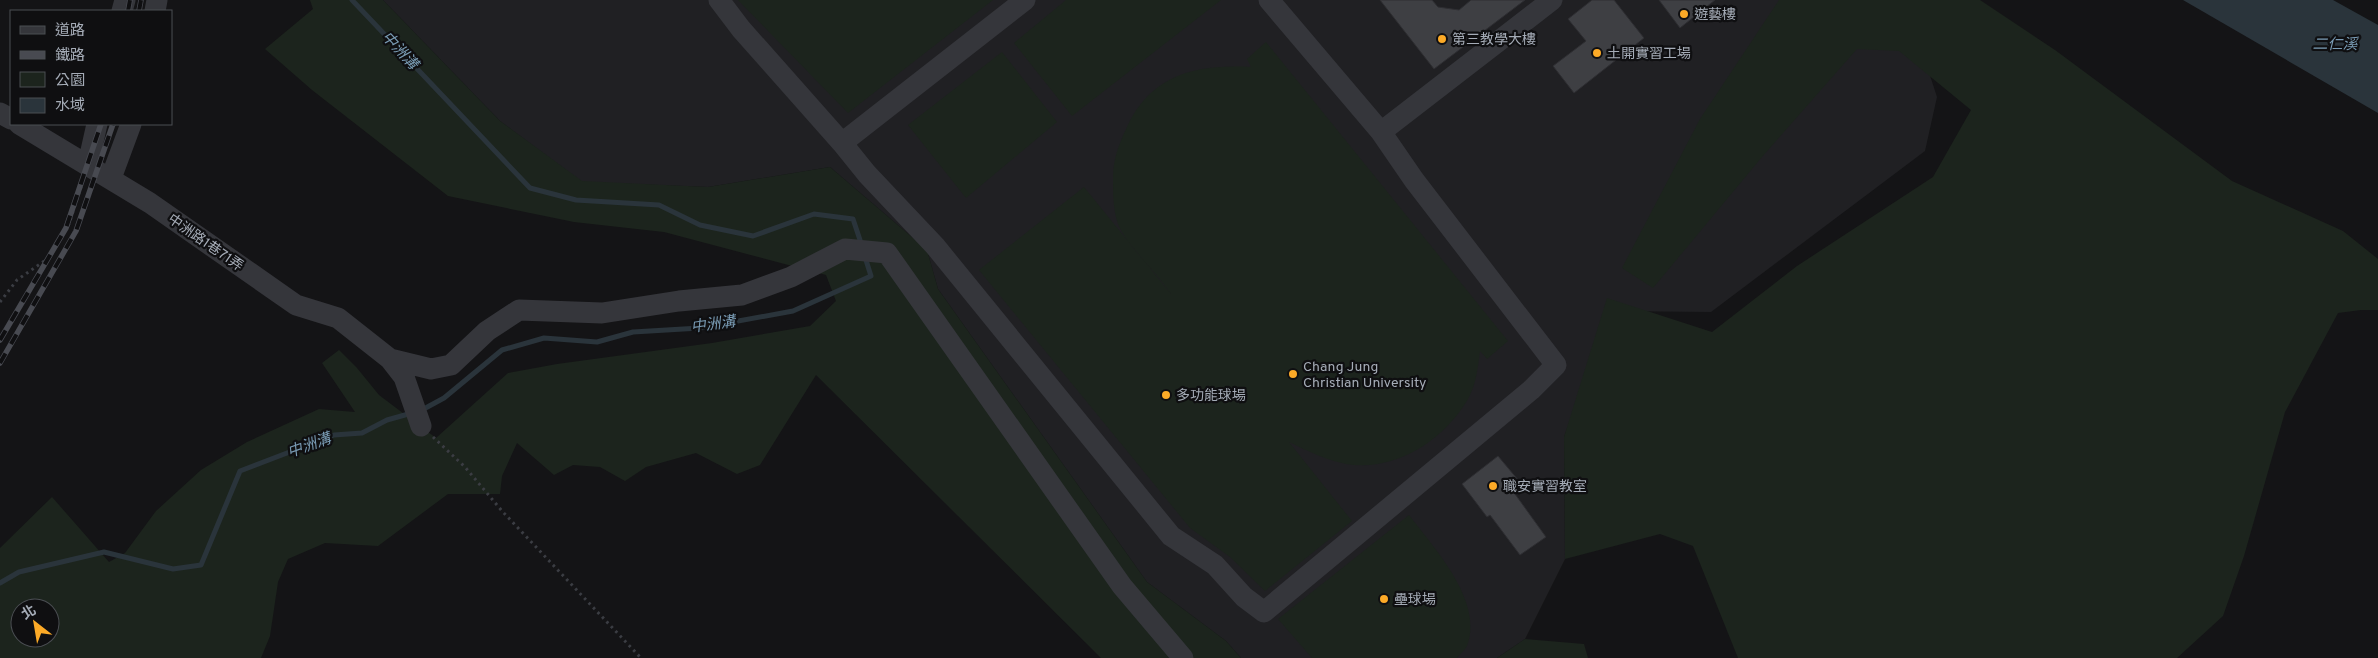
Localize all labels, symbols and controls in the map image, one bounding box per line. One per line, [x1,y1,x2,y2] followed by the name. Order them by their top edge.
[1694,7,1736,24] place label: 遊藝樓
[1678,8,1690,20] marker: 遊藝樓
[10,10,172,125] legend
[55,22,85,41] text: 道路
[377,28,423,75] water label: 中洲溝
[1452,32,1536,49] place label: 第三教學大樓
[1436,33,1448,45] marker: 第三教學大樓
[2312,36,2359,55] water label: 二仁溪
[1607,46,1691,63] place label: 土開實習工場
[55,47,85,66] text: 鐵路
[1591,47,1603,59] marker: 土開實習工場
[55,72,85,91] text: 公園
[55,97,85,116] text: 水域
[164,210,247,275] street label: 中洲路1巷71弄
[690,313,739,338] water label: 中洲溝
[1303,359,1427,392] place label: Chang Jung Christian University
[1287,368,1299,380] marker: Chang Jung Christian University
[1176,387,1246,405] place label: 多功能球場
[1160,389,1172,401] marker: 多功能球場
[285,429,336,463] water label: 中洲溝
[1503,478,1587,496] place label: 職安實習教室
[1487,480,1499,492] marker: 職安實習教室
[1394,592,1436,609] place label: 壘球場
[1378,593,1390,605] marker: 壘球場
[10,598,60,648] north arrow
[19,602,39,624] text: 北

